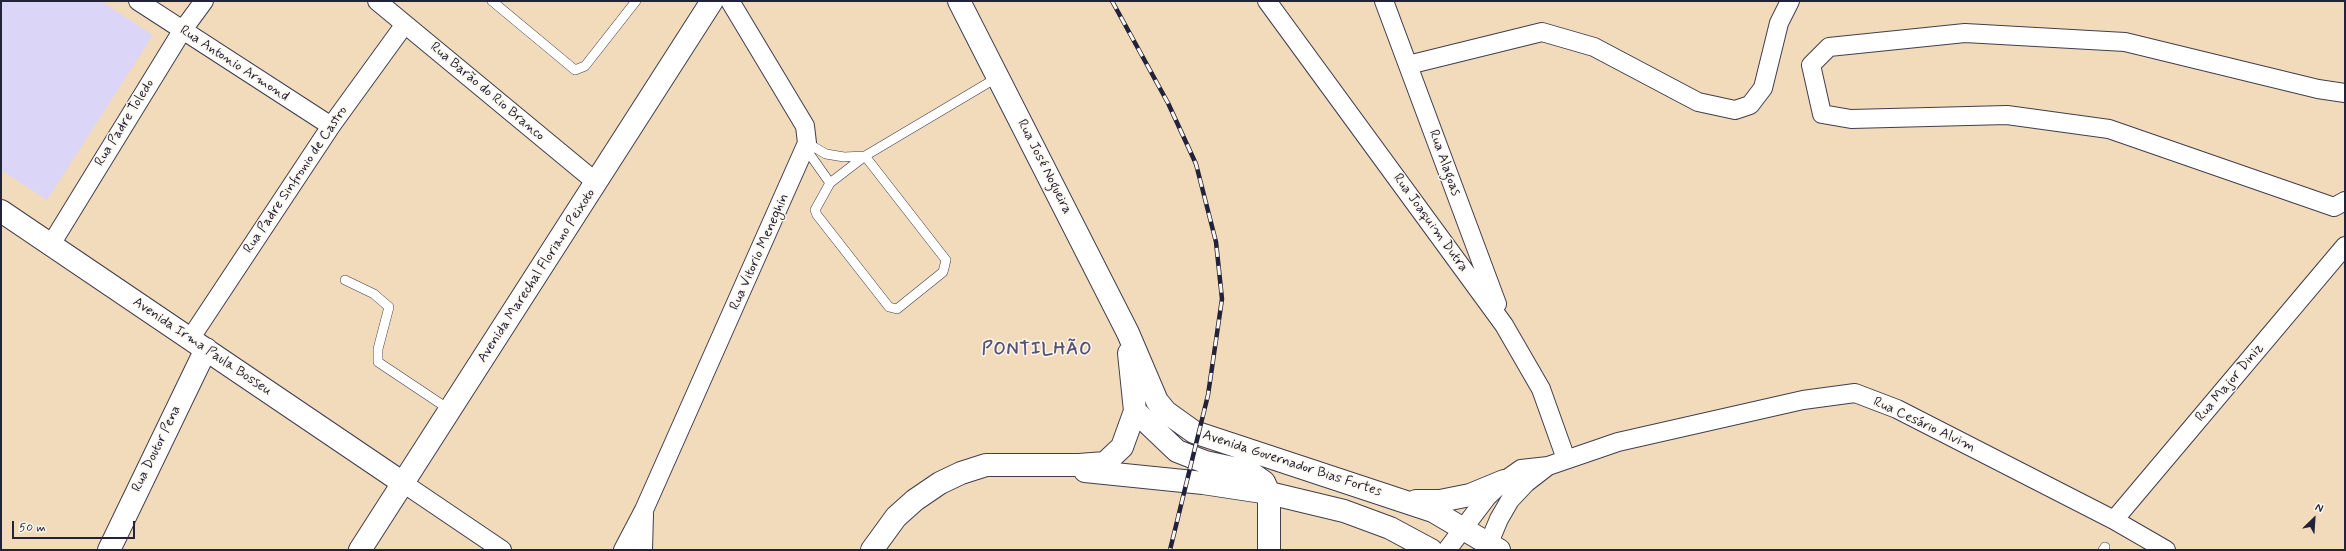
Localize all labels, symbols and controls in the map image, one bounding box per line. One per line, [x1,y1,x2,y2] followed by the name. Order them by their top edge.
[176,22,292,106] street label: Rua Antonio Armond
[426,39,548,145] street label: Rua Barão do Rio Branco
[92,76,158,170] street label: Rua Padre Toledo
[240,103,352,257] street label: Rua Padre Sinfronio de Castro
[1013,117,1075,217] street label: Rua José Nogueira
[1424,128,1464,198] street label: Rua Alagoas
[1389,171,1471,275] street label: Rua Joaquim Dutra
[475,186,599,366] street label: Avenida Marechal Floriano Peixoto
[727,191,793,313] street label: Rua Vitorio Meneghin
[129,294,275,400] street label: Avenida Irma Paula Bosseu
[981,339,1093,361] district label: PONTILHÃO
[2192,340,2268,426] street label: Rua Major Diniz
[1870,394,1978,456] street label: Rua Cesário Alvim
[129,403,185,495] street label: Rua Doutor Pena
[1200,427,1384,501] street label: Avenida Governador Bias Fortes
[2294,499,2334,539] north arrow
[2313,500,2325,516] text: N
[14,513,137,539] scale bar
[19,520,46,536] text: 50 m

